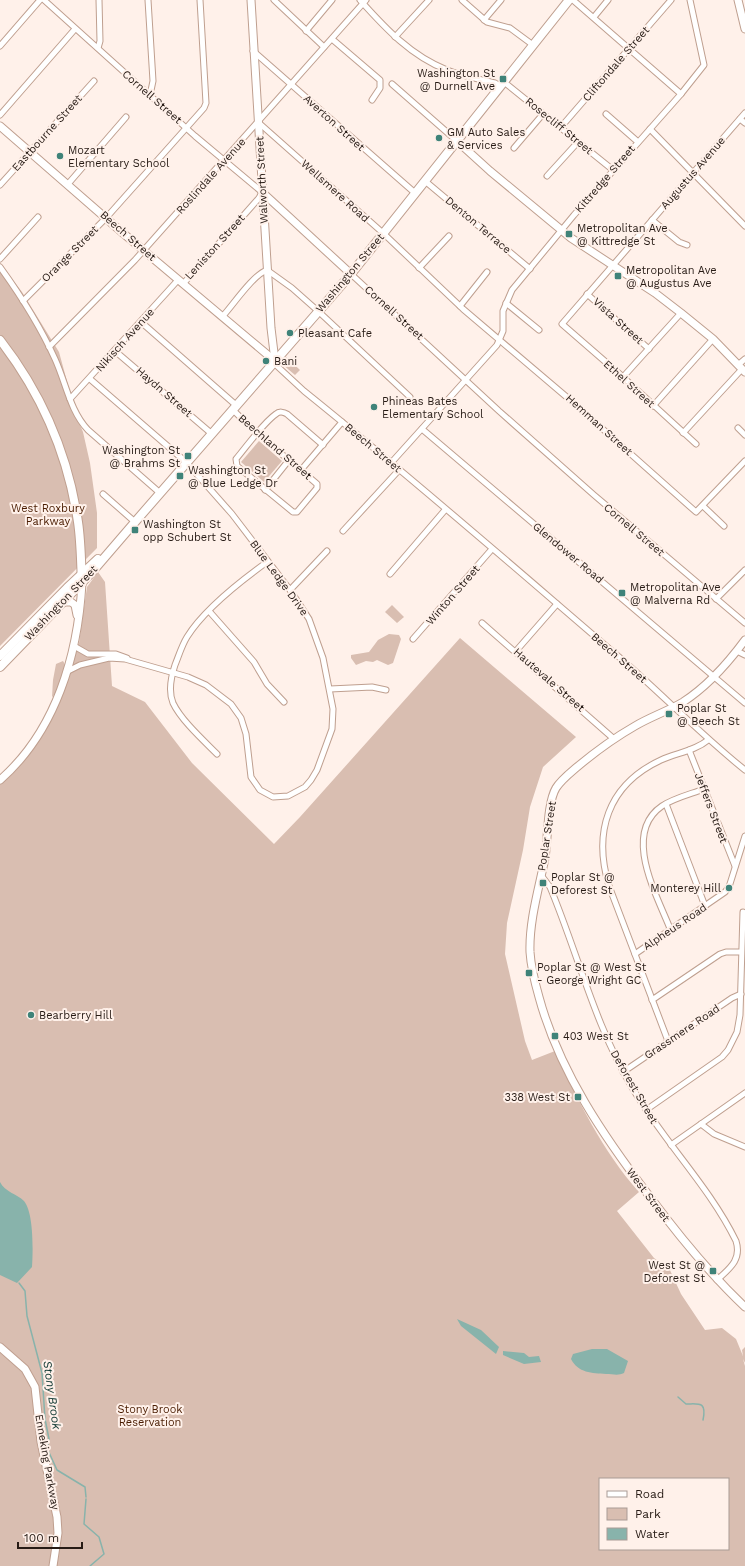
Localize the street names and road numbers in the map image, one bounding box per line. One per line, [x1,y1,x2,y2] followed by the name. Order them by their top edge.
[580,23,652,104] street label: Cliftondale Street
[119,67,185,127] street label: Cornell Street
[9,92,85,174] street label: Eastbourne Street
[301,92,368,154] street label: Averton Street
[523,95,596,158] street label: Rosecliff Street
[658,134,728,212] street label: Augustus Avenue
[173,135,249,217] street label: Roslindale Avenue
[253,136,271,224] street label: Walworth Street
[572,142,638,215] street label: Kittredge Street
[298,157,372,225] street label: Wellsmere Road
[442,194,514,256] street label: Denton Terrace
[97,208,159,264] street label: Beech Street
[182,211,248,282] street label: Leniston Street
[39,223,101,285] street label: Orange Street
[313,230,387,315] street label: Washington Street
[362,283,427,343] street label: Cornell Street
[590,295,646,347] street label: Vista Street
[93,305,157,375] street label: Nikisch Avenue
[601,358,658,411] street label: Ethel Street
[133,364,195,420] street label: Haydn Street
[563,392,635,459] street label: Hemman Street
[236,412,315,483] street label: Beechland Street
[342,421,404,476] street label: Beech Street
[601,501,667,559] street label: Cornell Street
[530,520,606,586] street label: Glendower Road
[247,538,311,618] street label: Blue Ledge Drive
[22,562,100,643] street label: Washington Street
[423,562,483,628] street label: Winton Street
[588,630,650,686] street label: Beech Street
[511,646,588,715] street label: Hautevale Street
[692,771,731,845] street label: Jeffers Street
[535,800,559,872] street label: Poplar Street
[641,901,709,953] street label: Alpheus Road
[642,1002,722,1062] street label: Grassmere Road
[608,1048,661,1126] street label: Deforest Street
[624,1166,673,1225] street label: West Street
[32,1413,62,1511] street label: Enneking Parkway

